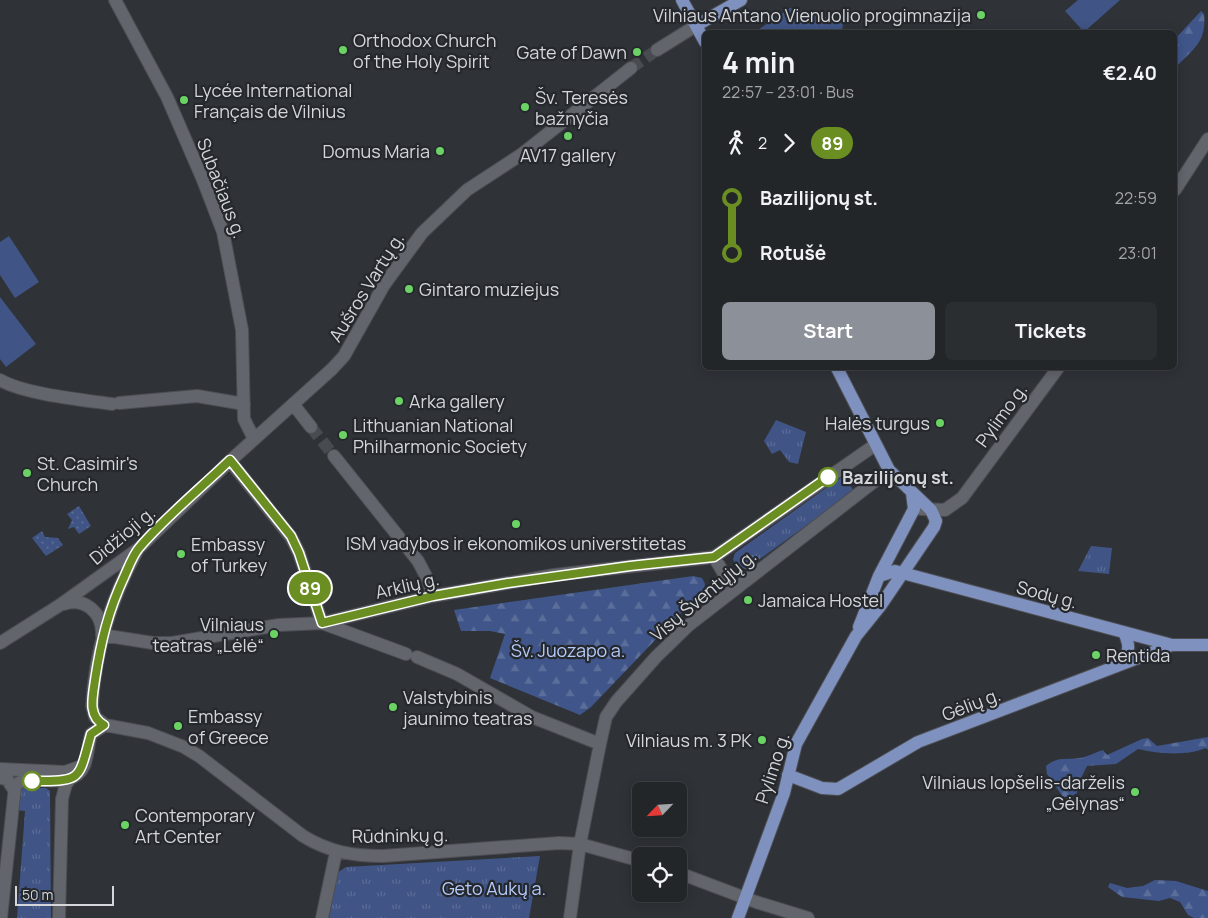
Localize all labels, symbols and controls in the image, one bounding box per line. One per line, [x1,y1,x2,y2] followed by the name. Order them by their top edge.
[653,3,971,27] place label: Vilniaus Antano Vienuolio progimnazija
[975,9,987,21] marker: Vilniaus Antano Vienuolio progimnazija
[353,28,497,73] place label: Orthodox Church of the Holy Spirit
[516,40,627,64] place label: Gate of Dawn
[722,43,795,81] text: 4 min
[337,44,349,56] marker: Orthodox Church of the Holy Spirit
[631,46,643,58] marker: Gate of Dawn
[1103,60,1157,86] text: €2.40
[194,78,352,123] place label: Lycée International Français de Vilnius
[722,81,854,103] text: 22:57 – 23:01 · Bus
[535,85,628,130] place label: Šv. Teresės bažnyčia
[178,94,190,106] marker: Lycée International Français de Vilnius
[519,101,531,113] marker: Šv. Teresės bažnyčia
[722,129,750,157] icon: walk
[775,129,803,157] icon: forward
[562,130,574,142] marker: AV17 gallery
[821,131,843,155] text: 89
[758,132,767,154] text: 2
[192,135,252,241] street label: Subačiaus g.
[322,139,430,163] place label: Domus Maria
[520,143,617,167] place label: AV17 gallery
[434,145,446,157] marker: Domus Maria
[760,185,878,211] text: Bazilijonų st.
[1115,187,1157,209] text: 22:59
[323,228,409,346] street label: Aušros Vartų g.
[760,240,826,266] text: Rotušė
[1118,242,1157,264] text: 23:01
[419,277,559,301] place label: Gintaro muziejus
[403,283,415,295] marker: Gintaro muziejus
[722,302,935,360] button: Start
[945,302,1157,360] button: Tickets
[970,378,1032,452] street label: Pylimo g.
[409,389,505,413] place label: Arka gallery
[393,395,405,407] marker: Arka gallery
[825,411,930,435] place label: Halės turgus
[353,413,528,458] place label: Lithuanian National Philharmonic Society
[934,417,946,429] marker: Halės turgus
[337,429,349,441] marker: Lithuanian National Philharmonic Society
[37,451,138,496] place label: St. Casimir's Church
[842,465,954,489] place label: Bazilijonų st.
[21,467,33,479] marker: St. Casimir's Church
[818,467,838,487] marker: Bazilijonų st.
[84,500,160,570] street label: Didžioji g.
[510,518,522,530] marker: ISM vadybos ir ekonomikos universtitetas
[346,531,686,555] place label: ISM vadybos ir ekonomikos universtitetas
[191,532,268,577] place label: Embassy of Turkey
[645,544,761,646] street label: Visų Šventųjų g.
[175,548,187,560] marker: Embassy of Turkey
[373,566,441,604] street label: Arklių g.
[288,572,332,604] line badge: 89
[1014,574,1080,614] street label: Sodų g.
[299,576,321,600] text: 89
[758,588,883,612] place label: Jamaica Hostel
[742,594,754,606] marker: Jamaica Hostel
[153,612,264,657] place label: Vilniaus teatras „Lėlė“
[268,628,280,640] marker: Vilniaus teatras „Lėlė“
[511,638,625,662] park label: Šv. Juozapo a.
[1106,643,1170,667] place label: Rentida
[1090,649,1102,661] marker: Rentida
[938,682,1004,726] street label: Gėlių g.
[402,685,533,730] place label: Valstybinis jaunimo teatras
[387,701,399,713] marker: Valstybinis jaunimo teatras
[188,704,269,749] place label: Embassy of Greece
[172,720,184,732] marker: Embassy of Greece
[626,728,752,752] place label: Vilniaus m. 3 PK
[749,729,795,807] street label: Pylimo g.
[756,734,768,746] marker: Vilniaus m. 3 PK
[922,770,1125,815] place label: Vilniaus lopšelis-darželis „Gėlynas“
[22,771,42,791] unlabelled marker
[632,782,688,838] north arrow
[632,782,687,902] map controls
[1129,786,1141,798] marker: Vilniaus lopšelis-darželis „Gėlynas“
[135,803,255,848] place label: Contemporary Art Center
[119,819,131,831] marker: Contemporary Art Center
[351,822,449,848] street label: Rūdninkų g.
[632,847,687,902] button: locate
[442,876,546,900] park label: Geto Aukų a.
[15,883,114,906] scale bar
[22,885,53,904] text: 50 m

